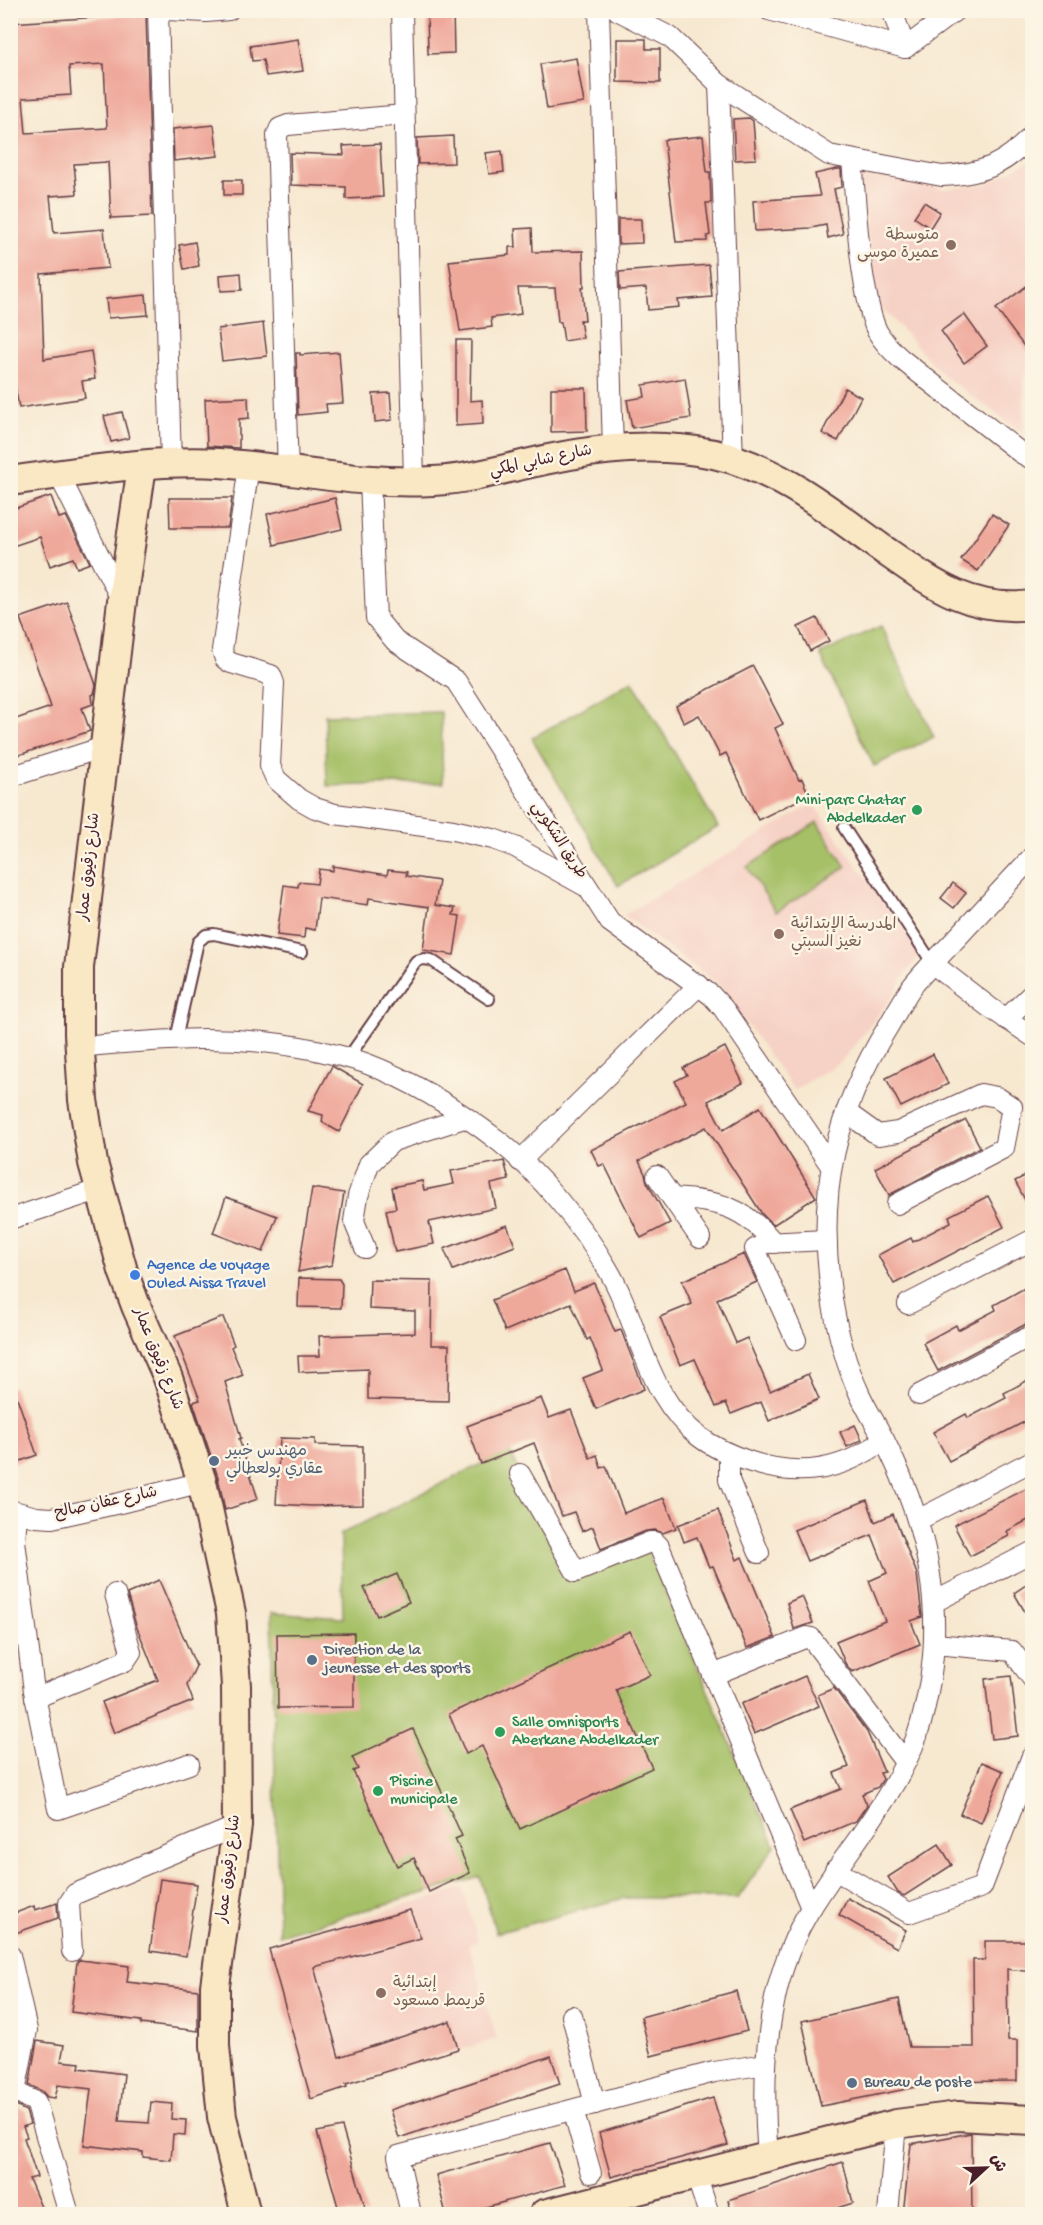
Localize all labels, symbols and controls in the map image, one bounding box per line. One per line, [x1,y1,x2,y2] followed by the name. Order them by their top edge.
[857,226,939,264] place label: متوسطة عميرة موسى
[944,238,958,252] marker: متوسطة عميرة موسى
[488,442,594,484] street label: شارع شابي المكي
[795,792,906,829] place label: Mini-parc Chatar Abdelkader
[524,799,590,884] street label: طريق الشكوبي
[910,803,924,817] marker: Mini-parc Chatar Abdelkader
[75,812,105,923] street label: شارع زقيوق عمار
[791,915,897,955] place label: المدرسة الإبتدائية نغيز السبتي
[772,927,786,941] marker: المدرسة الإبتدائية نغيز السبتي
[147,1257,271,1294] place label: Agence de voyage Ouled Aissa Travel
[128,1268,142,1282] marker: Agence de voyage Ouled Aissa Travel
[127,1304,186,1413] street label: شارع زقيوق عمار
[224,1443,323,1482] place label: مهندس خبير عقاري بولعطالي
[207,1454,221,1468] marker: مهندس خبير عقاري بولعطالي
[53,1484,159,1524] street label: شارع عفان صالح
[321,1642,471,1679] place label: Direction de la jeunesse et des sports
[305,1653,319,1667] marker: Direction de la jeunesse et des sports
[512,1714,659,1751] place label: Salle omnisports Aberkane Abdelkader
[493,1725,507,1739] marker: Salle omnisports Aberkane Abdelkader
[389,1773,458,1810] place label: Piscine municipale
[371,1784,385,1798] marker: Piscine municipale
[214,1814,246,1925] street label: شارع زقيوق عمار
[393,1974,485,2012] place label: إبتدائية قريمط مسعود
[374,1986,388,2000] marker: إبتدائية قريمط مسعود
[863,2074,973,2093] place label: Bureau de poste
[845,2076,859,2090] marker: Bureau de poste
[956,2138,1016,2198] north arrow
[985,2152,1009,2175] text: ش

